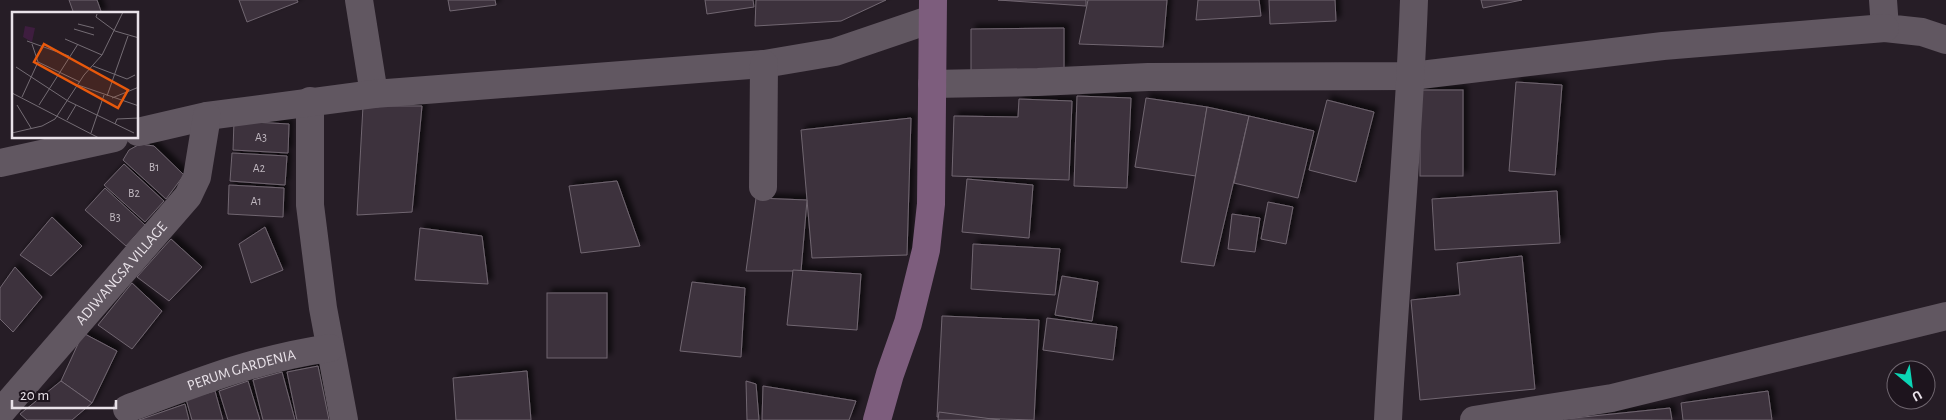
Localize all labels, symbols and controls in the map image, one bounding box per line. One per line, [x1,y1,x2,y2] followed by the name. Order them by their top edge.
[12,12,139,139] inset map
[255,131,267,143] house number: A3
[149,161,159,173] house number: B1
[253,162,266,174] house number: A2
[128,187,140,199] house number: B2
[250,195,262,207] house number: A1
[109,211,121,223] house number: B3
[73,219,170,328] street label: ADIWANGSA VILLAGE
[185,347,297,394] street label: PERUM GARDENIA
[1886,360,1936,410] north arrow
[12,378,116,410] scale bar
[1909,387,1924,404] text: U
[20,388,49,403] text: 20 m

